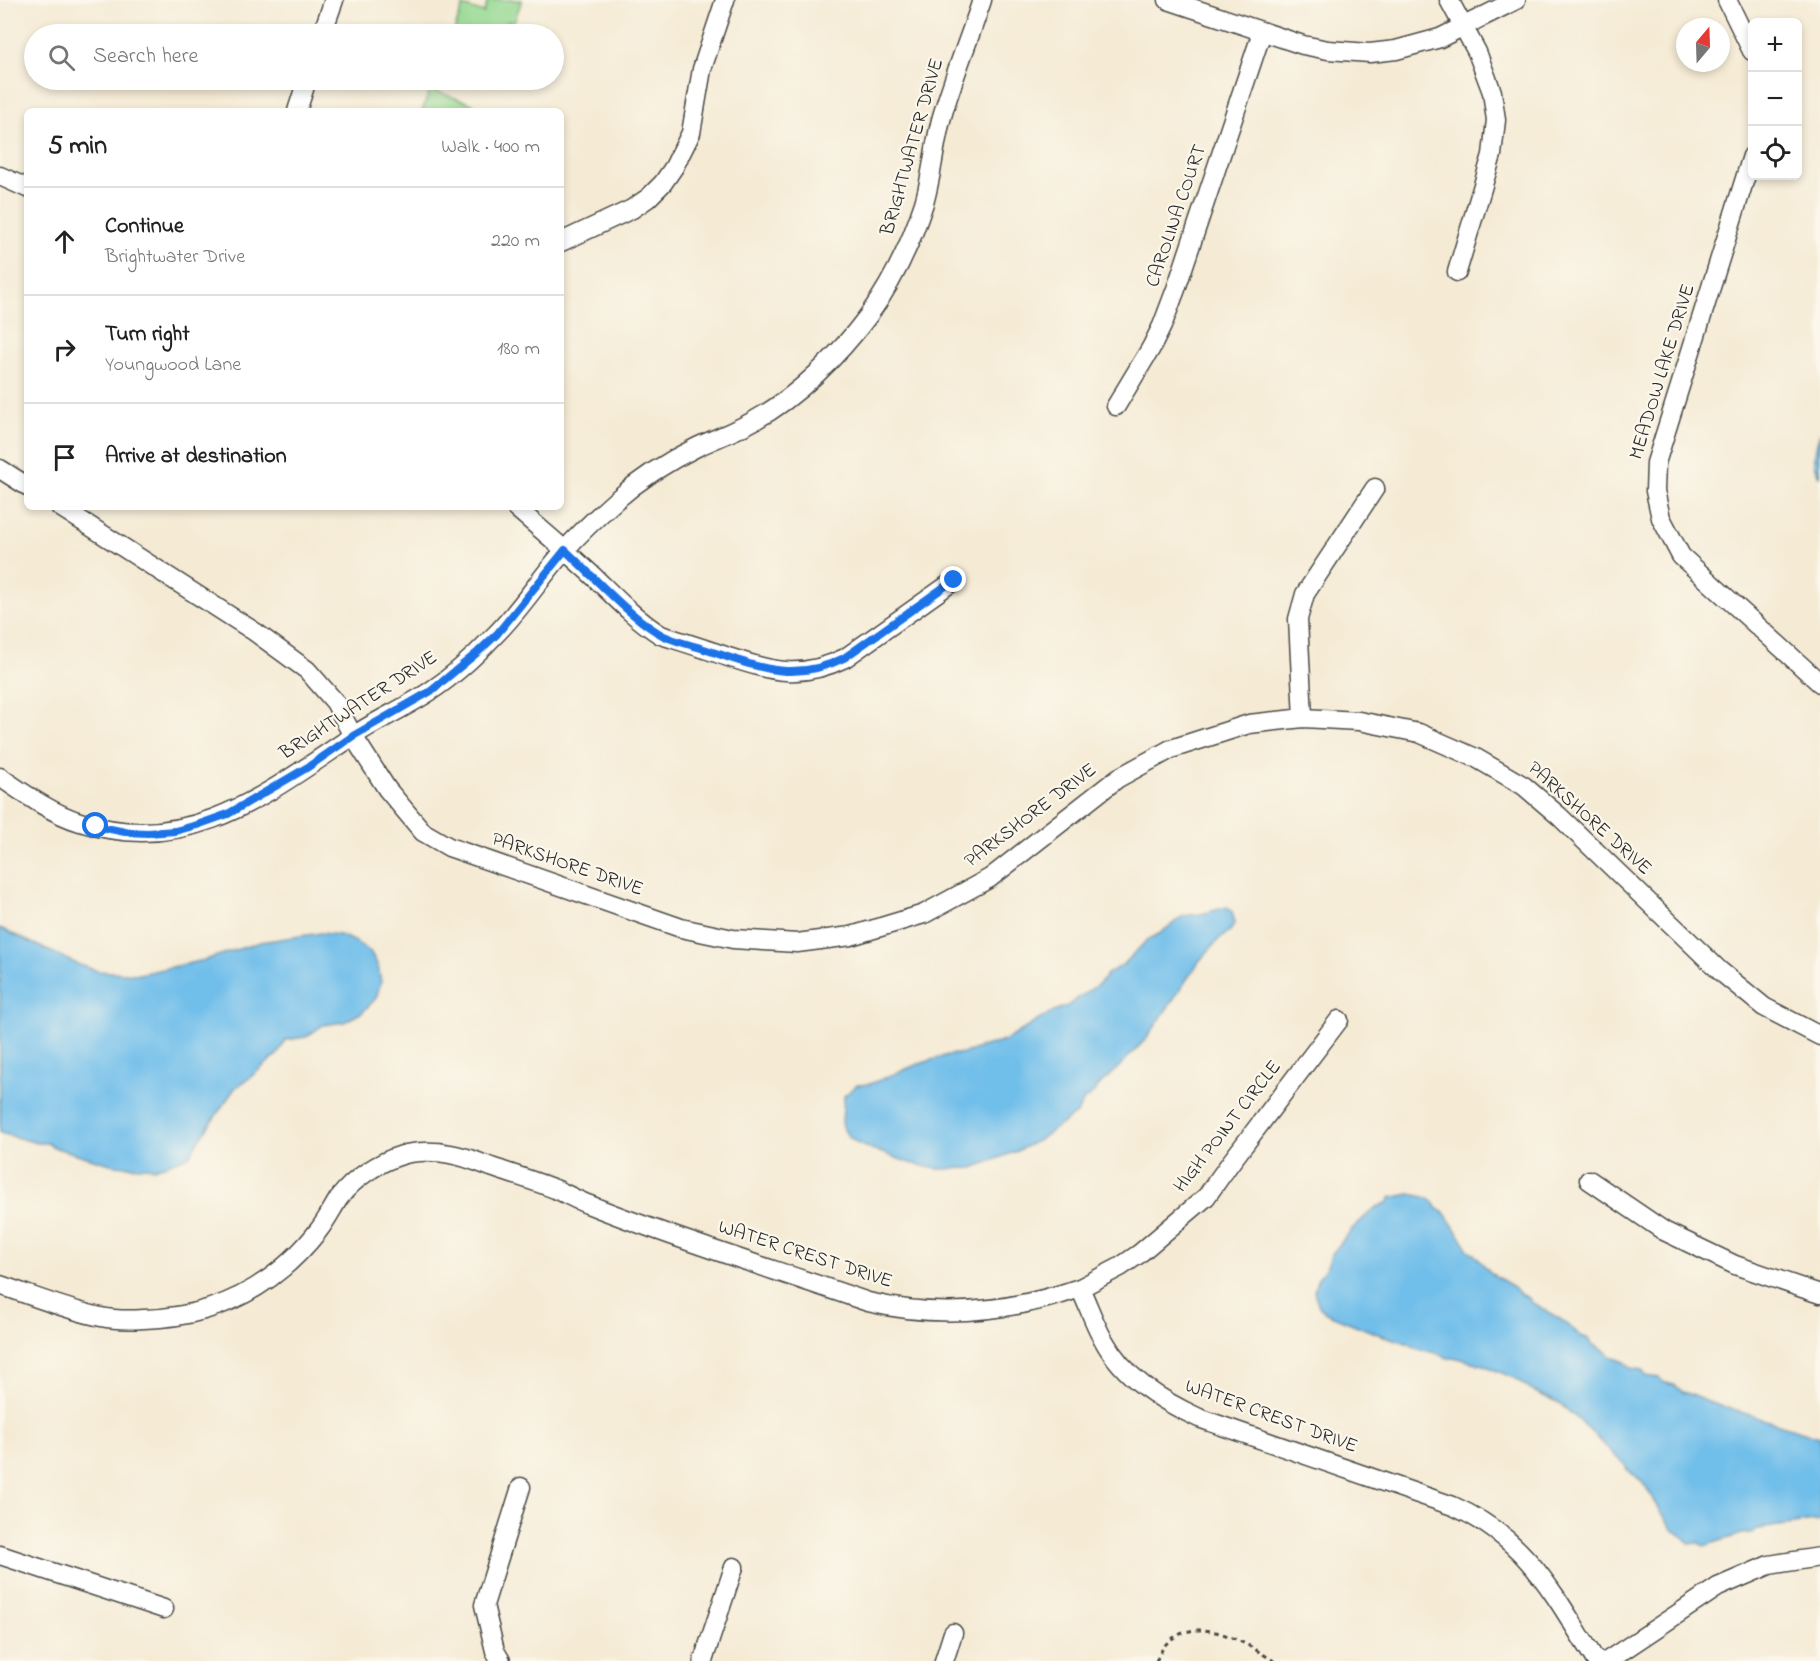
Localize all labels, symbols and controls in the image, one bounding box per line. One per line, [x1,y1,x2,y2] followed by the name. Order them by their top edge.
[1676,18,1730,72] north arrow
[1748,18,1802,180] map controls
[1748,18,1802,72] button: +
[24,24,564,90] search box
[45,41,78,74] icon: search
[93,41,198,73] text: Search here
[874,55,952,240] street label: BRIGHTWATER DRIVE
[1748,72,1802,126] button: −
[1748,126,1802,180] button: locate
[48,128,107,166] text: 5 min
[441,133,540,162] text: Walk · 400 m
[1139,141,1215,291] street label: CAROLINA COURT
[105,211,184,243] text: Continue
[48,225,81,258] icon: ahead
[491,227,540,256] text: 220 m
[105,243,245,272] text: Brightwater Drive
[1622,281,1704,463] street label: MEADOW LAKE DRIVE
[105,319,190,351] text: Turn right
[48,333,81,366] icon: right
[497,335,540,364] text: 180 m
[105,351,241,380] text: Youngwood Lane
[48,441,81,474] icon: arrive
[105,441,287,473] text: Arrive at destination
[940,566,966,592] route end
[273,644,444,769] street label: BRIGHTWATER DRIVE
[1520,755,1658,883] street label: PARKSHORE DRIVE
[959,757,1103,875] street label: PARKSHORE DRIVE
[82,812,108,838] route start
[487,825,647,905] street label: PARKSHORE DRIVE
[1167,1055,1289,1199] street label: HIGH POINT CIRCLE
[714,1213,896,1297] street label: WATER CREST DRIVE
[1181,1372,1361,1462] street label: WATER CREST DRIVE

